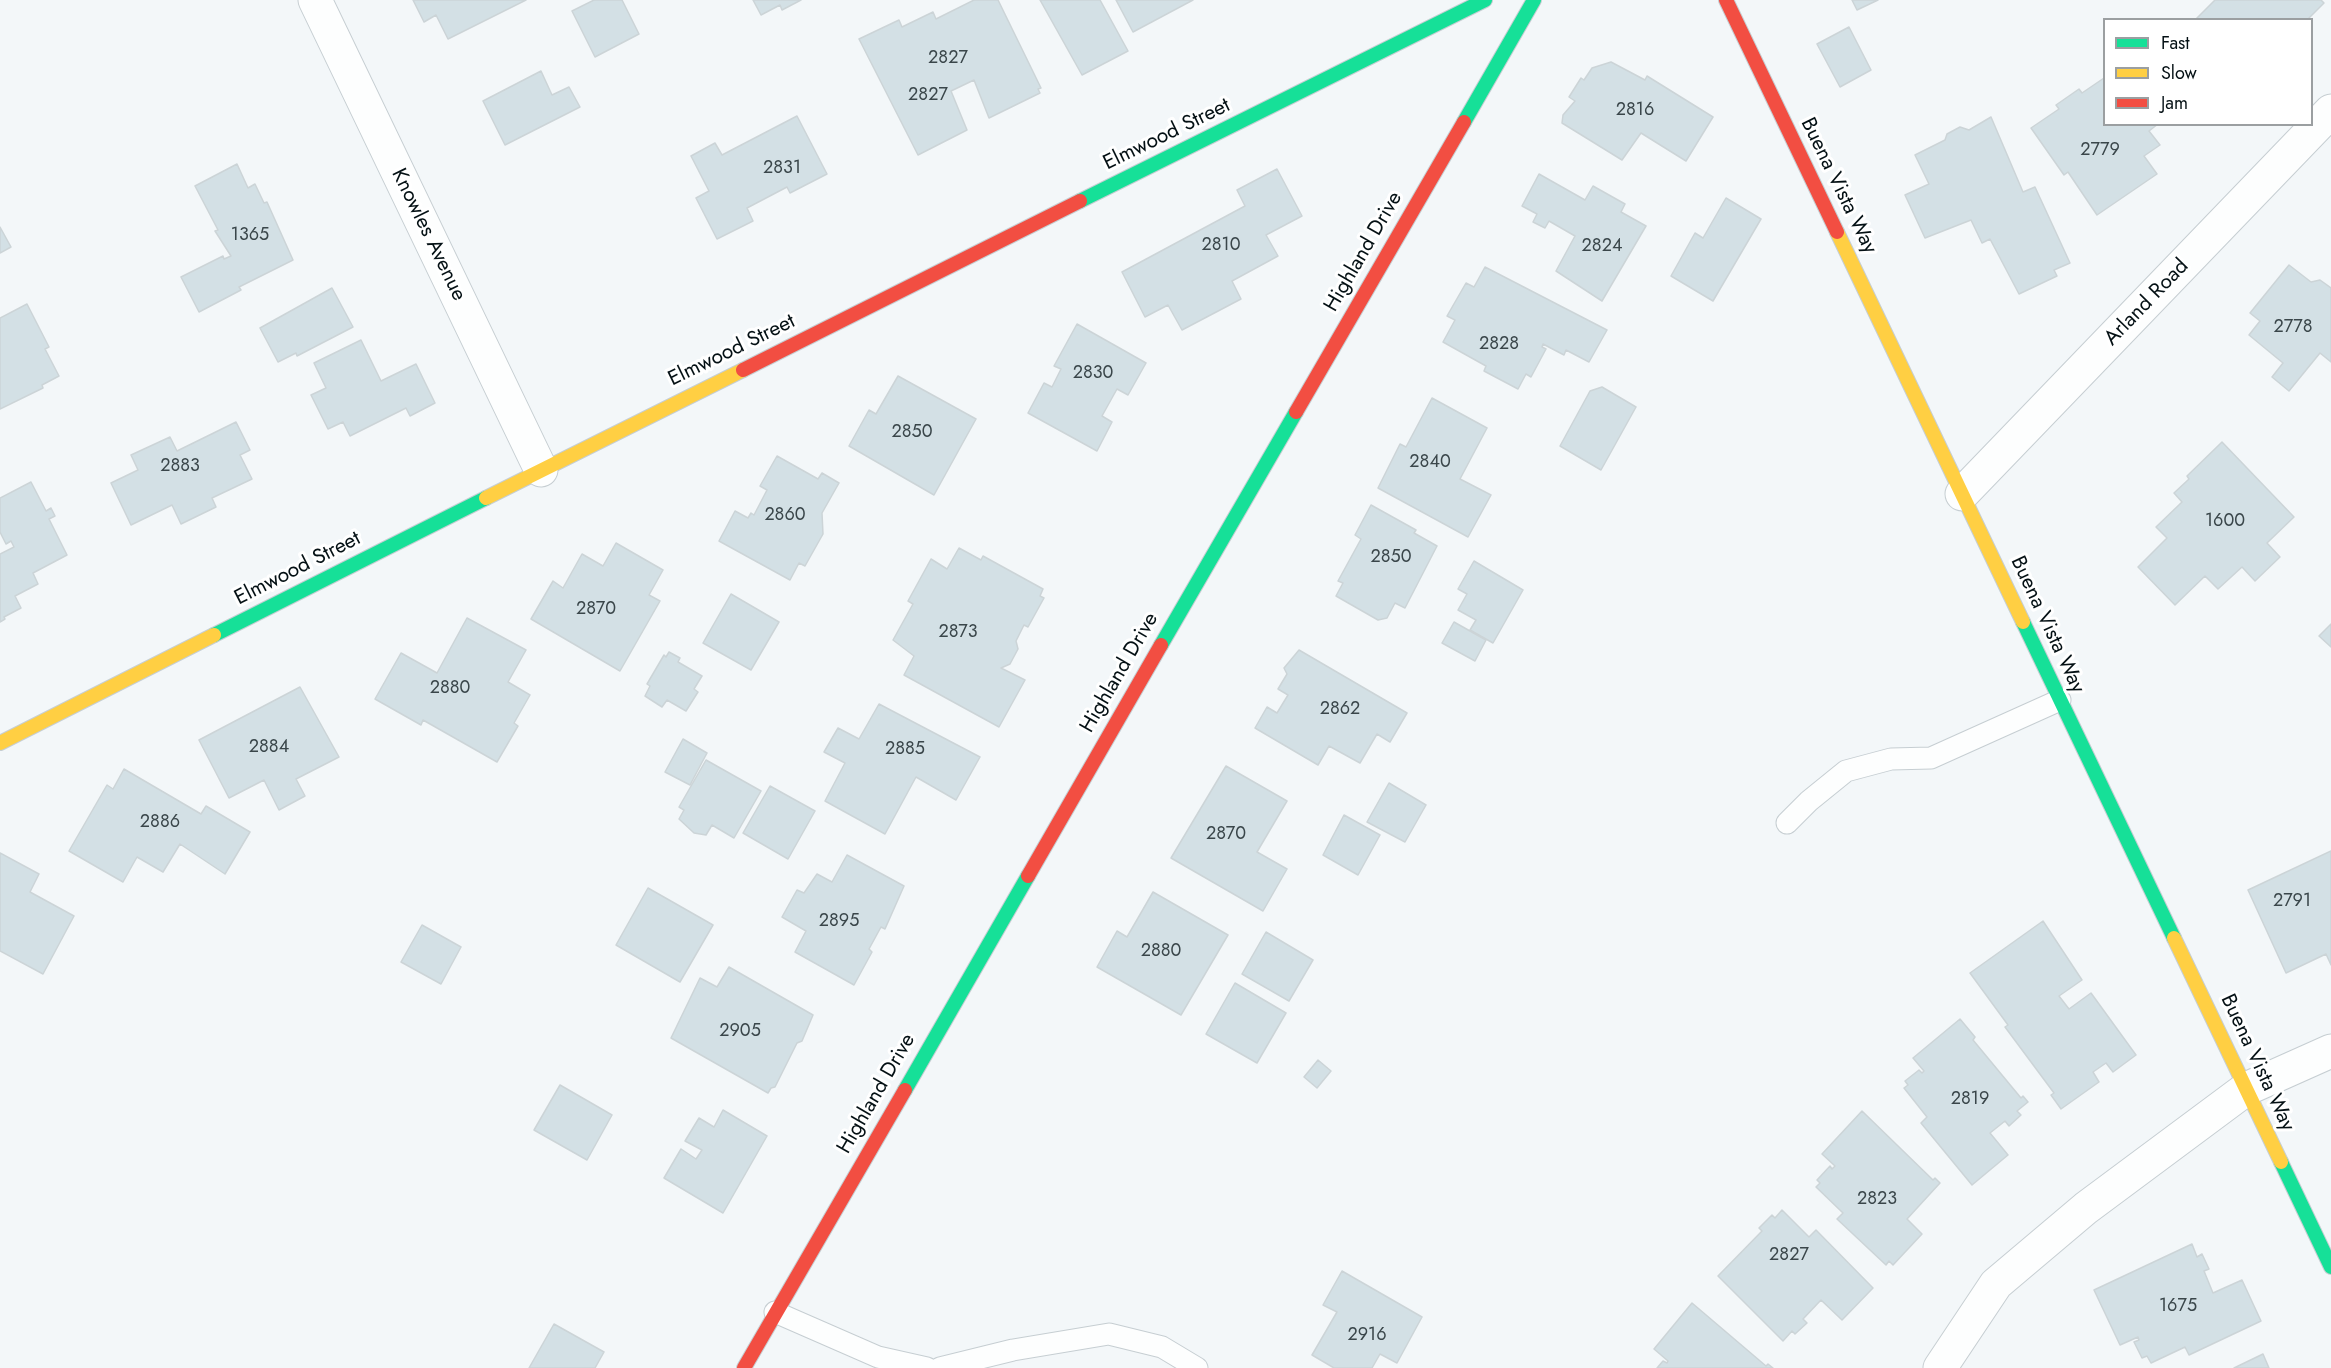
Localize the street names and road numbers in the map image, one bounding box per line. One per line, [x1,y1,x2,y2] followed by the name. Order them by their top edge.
[1099,93,1235,177] street label: Elmwood Street
[1794,114,1882,258] street label: Buena Vista Way
[385,165,471,305] street label: Knowles Avenue
[1319,188,1409,316] street label: Highland Drive
[2100,254,2194,352] street label: Arland Road
[664,309,800,393] street label: Elmwood Street
[231,526,365,612] street label: Elmwood Street
[2004,553,2090,697] street label: Buena Vista Way
[1075,609,1165,737] street label: Highland Drive
[2214,991,2300,1135] street label: Buena Vista Way
[832,1030,922,1158] street label: Highland Drive

